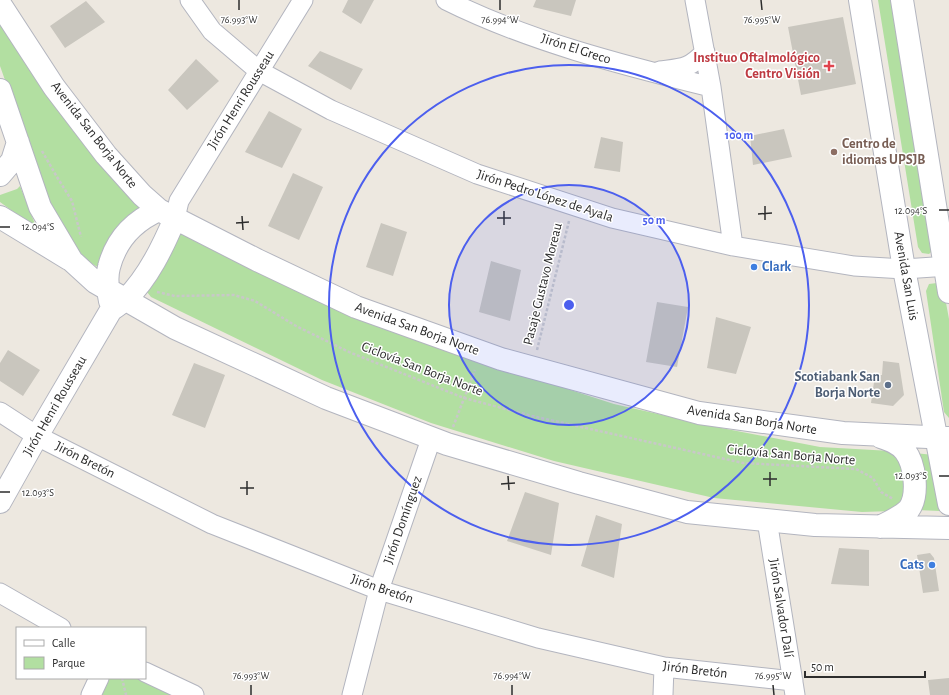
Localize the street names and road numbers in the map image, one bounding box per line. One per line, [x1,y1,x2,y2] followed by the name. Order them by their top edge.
[539,31,613,67] street label: Jirón El Greco
[205,48,277,152] street label: Jirón Henri Rousseau
[48,79,140,191] street label: Avenida San Borja Norte
[475,167,616,225] street label: Jirón Pedro López de Ayala
[521,221,565,347] street label: Pasaje Gustavo Moreau
[891,230,921,322] street label: Avenida San Luis
[353,300,481,358] street label: Avenida San Borja Norte
[359,339,485,399] street label: Ciclovía San Borja Norte
[21,353,89,459] street label: Jirón Henri Rousseau
[686,403,818,437] street label: Avenida San Borja Norte
[53,439,117,481] street label: Jirón Bretón
[726,442,856,468] street label: Ciclovía San Borja Norte
[381,474,425,566] street label: Jirón Domínguez
[766,557,796,659] street label: Jirón Salvador Dalí
[349,572,415,606] street label: Jirón Bretón
[662,659,728,681] street label: Jirón Bretón

